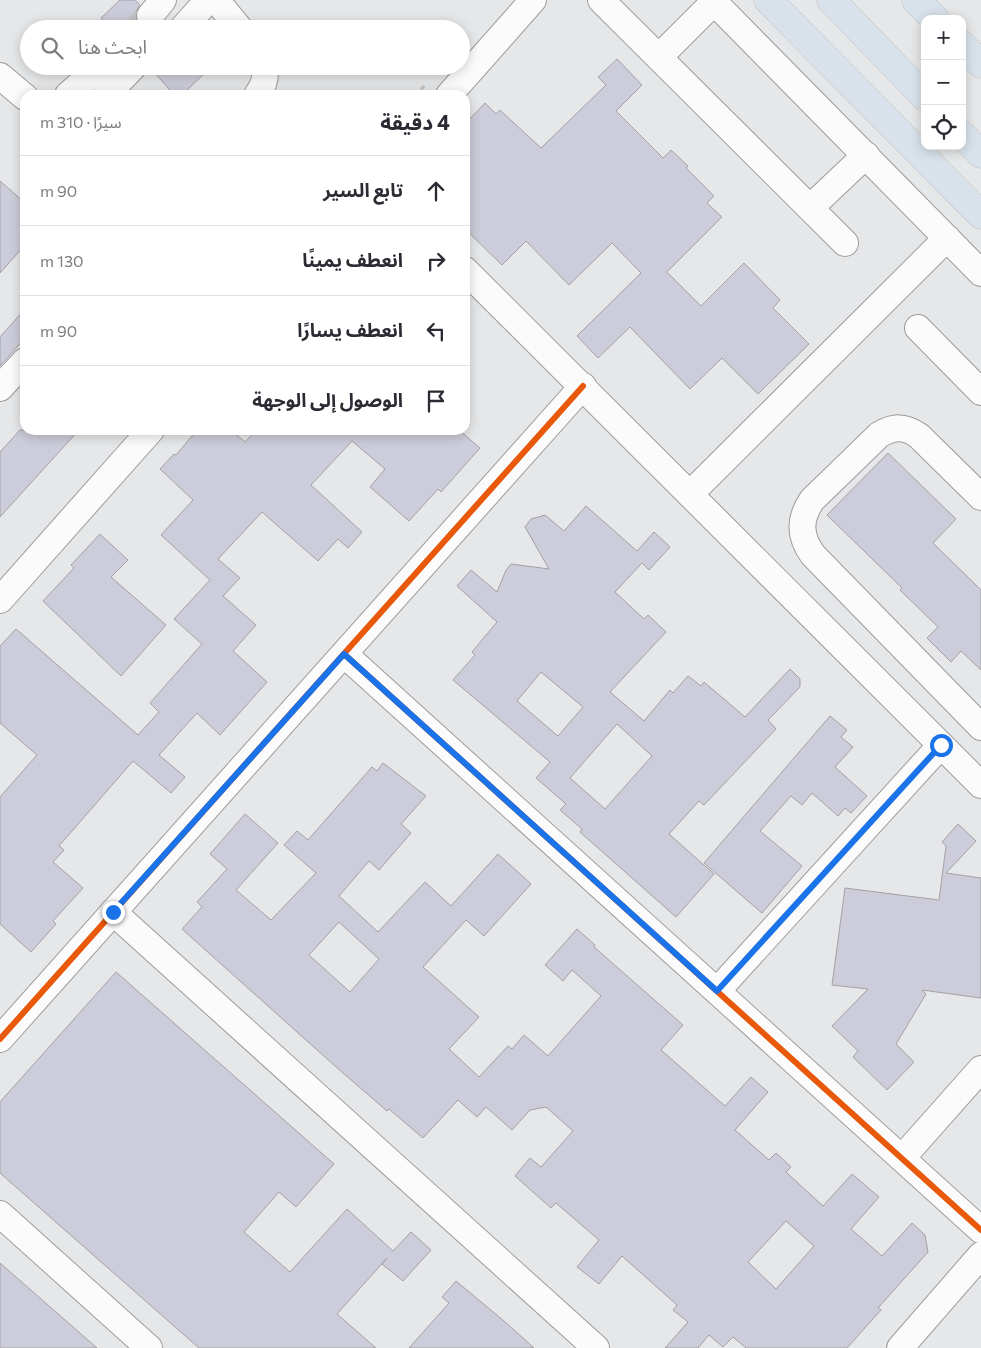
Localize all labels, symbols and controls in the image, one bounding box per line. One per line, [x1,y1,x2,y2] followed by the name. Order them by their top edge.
[921,15,966,150] map controls
[921,15,966,60] button: +
[20,20,470,75] search box
[38,34,66,62] icon: search
[78,35,147,58] text: ابحث هنا
[921,60,966,105] button: −
[921,105,966,150] button: locate
[380,109,450,134] text: 4 دقيقة
[40,112,122,131] text: سيرًا · 310 m
[422,177,450,205] icon: ahead
[323,178,403,201] text: تابع السير
[40,181,77,200] text: 90 m
[422,247,450,275] icon: right
[302,248,403,271] text: انعطف يمينًا
[40,251,83,270] text: 130 m
[422,317,450,345] icon: left
[297,318,403,341] text: انعطف يسارًا
[40,321,77,340] text: 90 m
[422,387,450,415] icon: arrive
[252,388,403,411] text: الوصول إلى الوجهة
[930,734,953,757] route start
[102,901,125,924] route end

